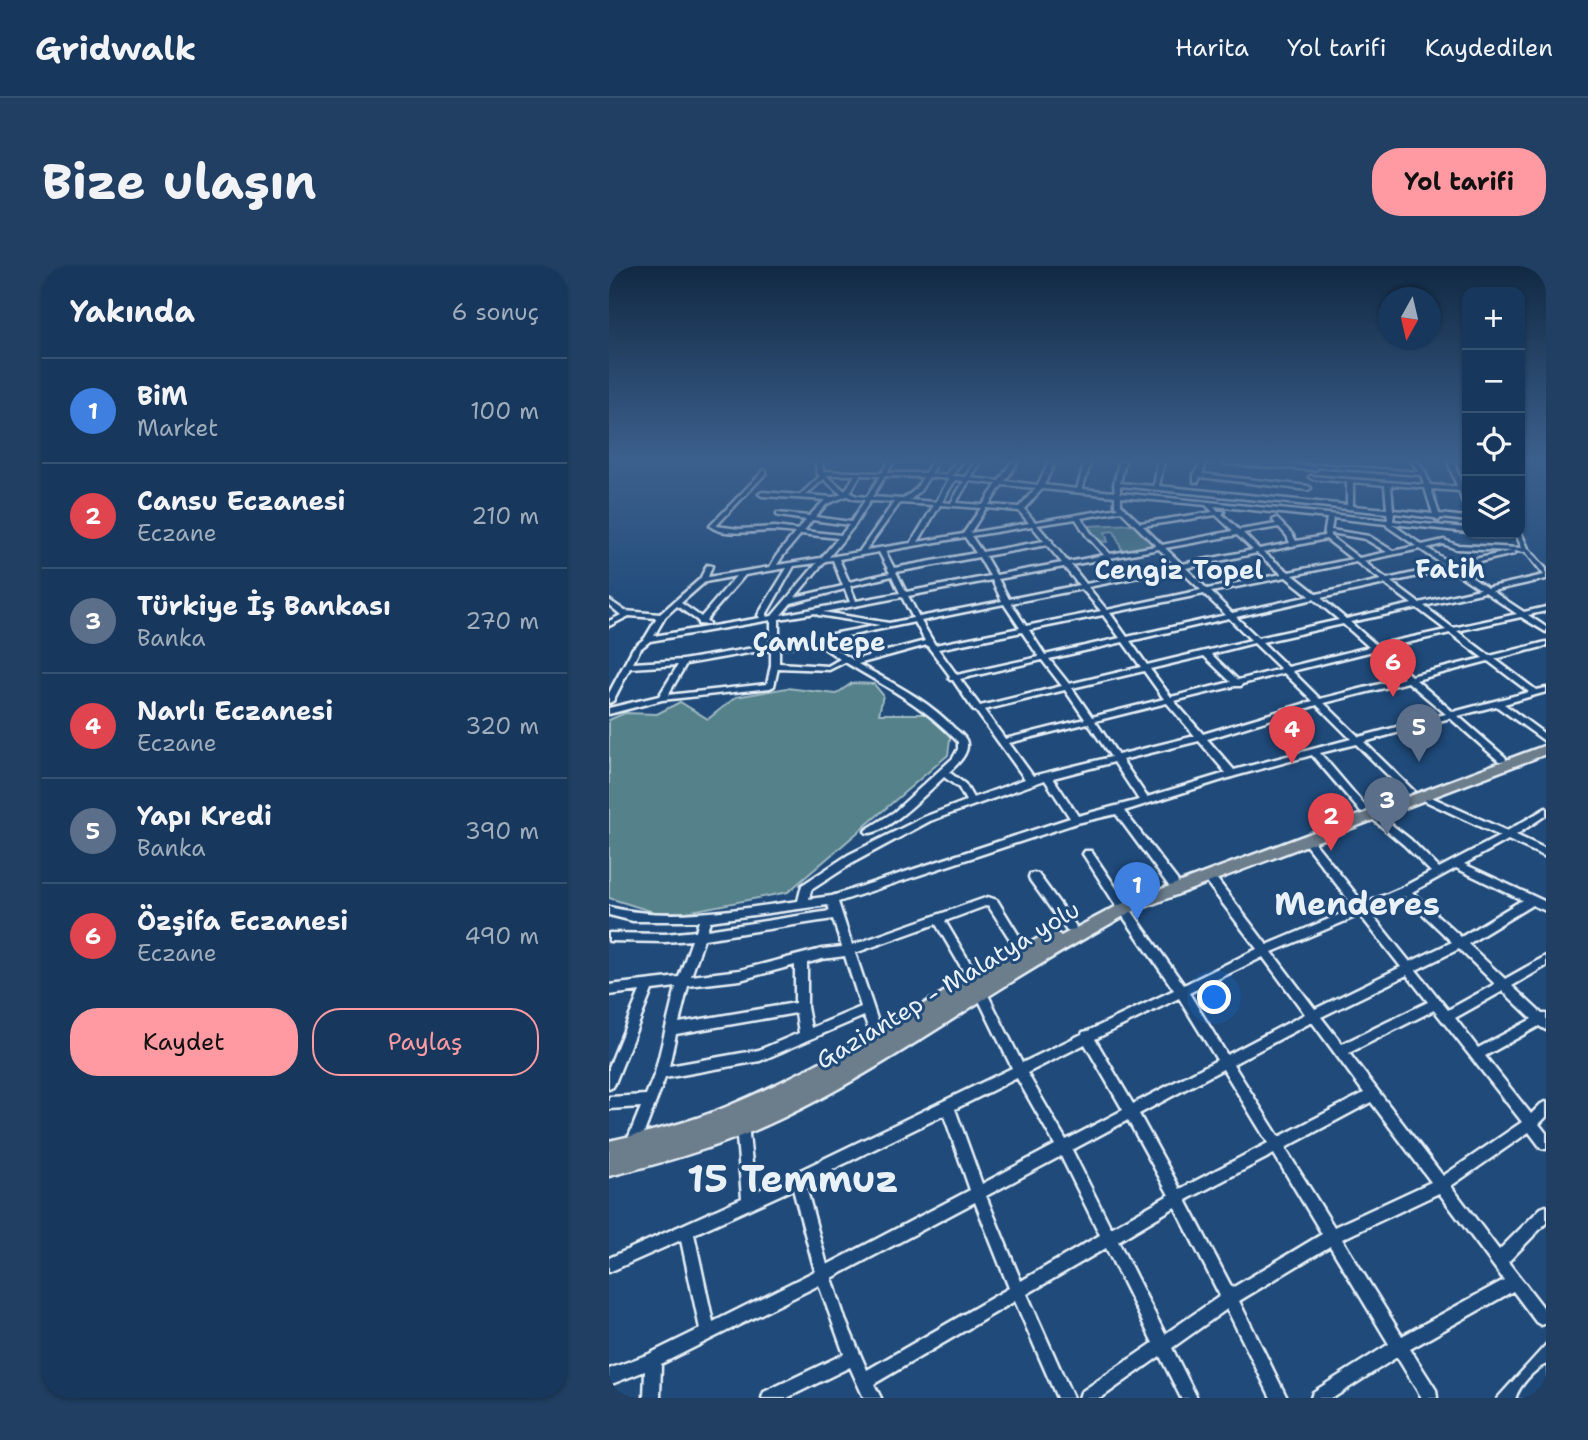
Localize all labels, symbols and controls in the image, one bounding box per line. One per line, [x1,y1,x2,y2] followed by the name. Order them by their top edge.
[35,26,196,71] text: Gridwalk
[1175,32,1249,64] text: Harita
[1287,32,1387,64] text: Yol tarifi
[1425,32,1553,64] text: Kaydedilen
[1372,148,1546,216] button: Yol tarifi
[42,149,317,215] text: Bize ulaşın
[1378,287,1441,350] north arrow
[1462,287,1525,539] map controls
[1462,287,1525,350] button: +
[70,291,195,332] text: Yakında
[452,297,539,327] text: 6 sonuç
[1462,350,1525,413] button: −
[137,378,188,413] text: BiM
[88,396,98,426] text: 1
[470,396,539,426] text: 100 m
[137,413,218,443] text: Market
[1462,413,1525,476] button: locate
[1462,476,1525,539] button: layers
[137,483,346,518] text: Cansu Eczanesi
[85,501,101,531] text: 2
[471,501,539,531] text: 210 m
[137,518,217,548] text: Eczane
[1415,551,1485,586] district label: Fatih
[1095,552,1263,587] district label: Cengiz Topel
[137,588,391,623] text: Türkiye İş Bankası
[85,606,101,636] text: 3
[465,606,539,636] text: 270 m
[137,623,206,653] text: Banka
[752,624,886,659] district label: Çamlıtepe
[1370,639,1416,697] pin: 6
[137,693,333,728] text: Narlı Eczanesi
[1396,704,1442,762] pin: 5
[1269,706,1315,764] pin: 4
[85,711,101,741] text: 4
[465,711,539,741] text: 320 m
[137,728,217,758] text: Eczane
[1364,777,1410,835] pin: 3
[1308,793,1354,851] pin: 2
[137,798,272,833] text: Yapı Kredi
[86,816,100,846] text: 5
[465,816,539,846] text: 390 m
[137,833,206,863] text: Banka
[1114,862,1160,920] pin: 1
[1274,882,1440,925] district label: Menderes
[810,893,1086,1077] street label: Gaziantep - Malatya yolu
[137,903,348,938] text: Özşifa Eczanesi
[85,921,101,951] text: 6
[464,921,539,951] text: 490 m
[137,938,217,968] text: Eczane
[1197,980,1231,1014] your location
[70,1008,298,1076] button: Kaydet
[312,1008,539,1076] button: Paylaş
[687,1153,899,1204] district label: 15 Temmuz

